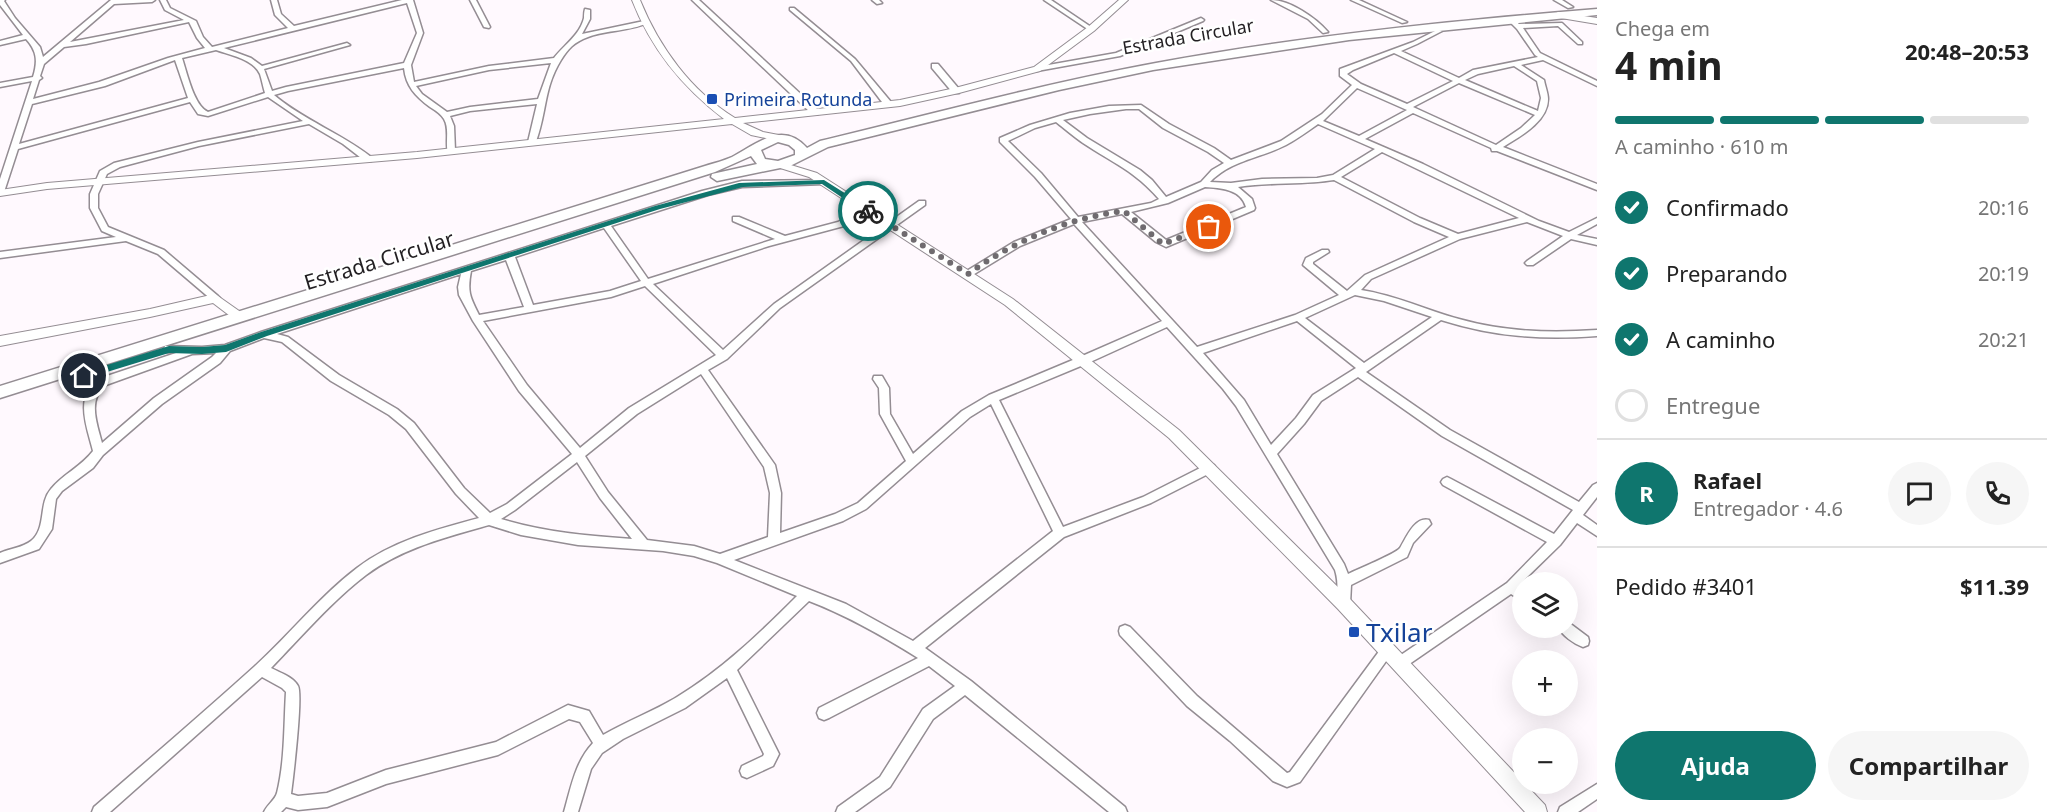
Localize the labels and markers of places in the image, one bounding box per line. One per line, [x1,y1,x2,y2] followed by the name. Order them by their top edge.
[724,87,872,111] place label: Primeira Rotunda
[705,92,719,106] marker: Primeira Rotunda
[1183,201,1234,252] pin
[58,350,109,401] pin
[1366,614,1433,650] place label: Txilar
[1347,625,1361,639] marker: Txilar

